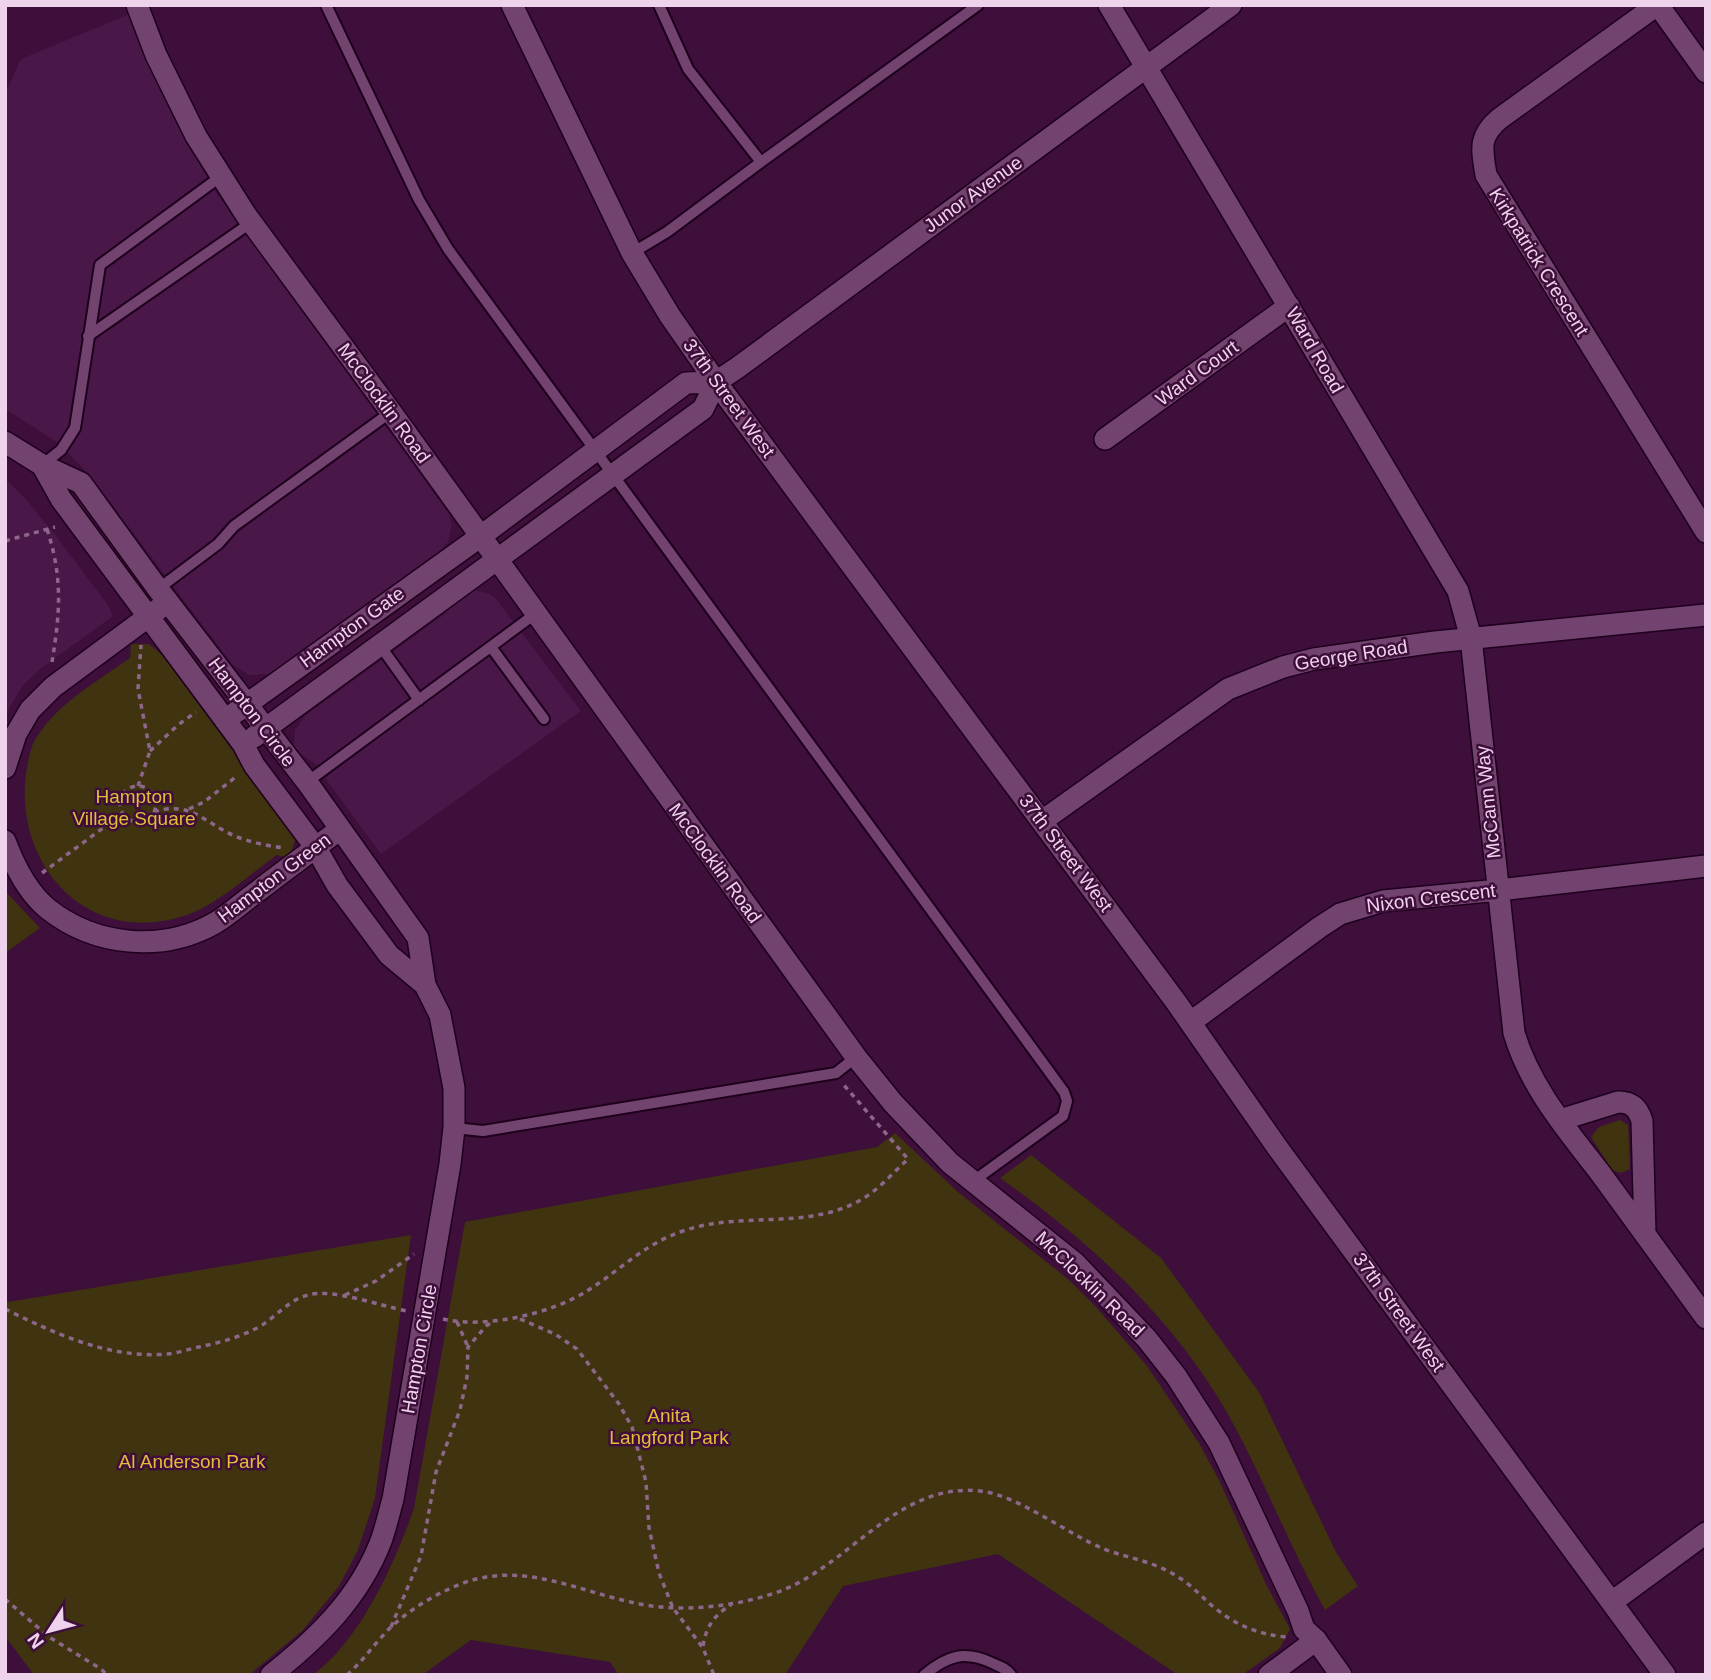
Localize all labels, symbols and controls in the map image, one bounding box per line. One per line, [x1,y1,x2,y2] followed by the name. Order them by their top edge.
[920,151,1026,237] street label: Junor Avenue
[1485,184,1593,340] street label: Kirkpatrick Crescent
[1282,303,1348,397] street label: Ward Road
[679,335,779,462] street label: 37th Street West
[1152,336,1243,410] street label: Ward Court
[334,339,434,467] street label: McClocklin Road
[296,582,408,672] street label: Hampton Gate
[1293,636,1409,674] street label: George Road
[204,653,300,771] street label: Hampton Circle
[1472,744,1504,859] street label: McCann Way
[72,786,196,829] park label: Hampton Village Square
[1015,790,1117,916] street label: 37th Street West
[665,799,765,927] street label: McClocklin Road
[214,829,334,927] street label: Hampton Green
[1365,880,1497,916] street label: Nixon Crescent
[1031,1227,1149,1341] street label: McClocklin Road
[1349,1249,1449,1376] street label: 37th Street West
[397,1283,441,1415] street label: Hampton Circle
[609,1405,729,1448] park label: Anita Langford Park
[119,1451,266,1472] park label: Al Anderson Park
[14,1596,84,1666] north arrow
[23,1629,48,1652] text: N

